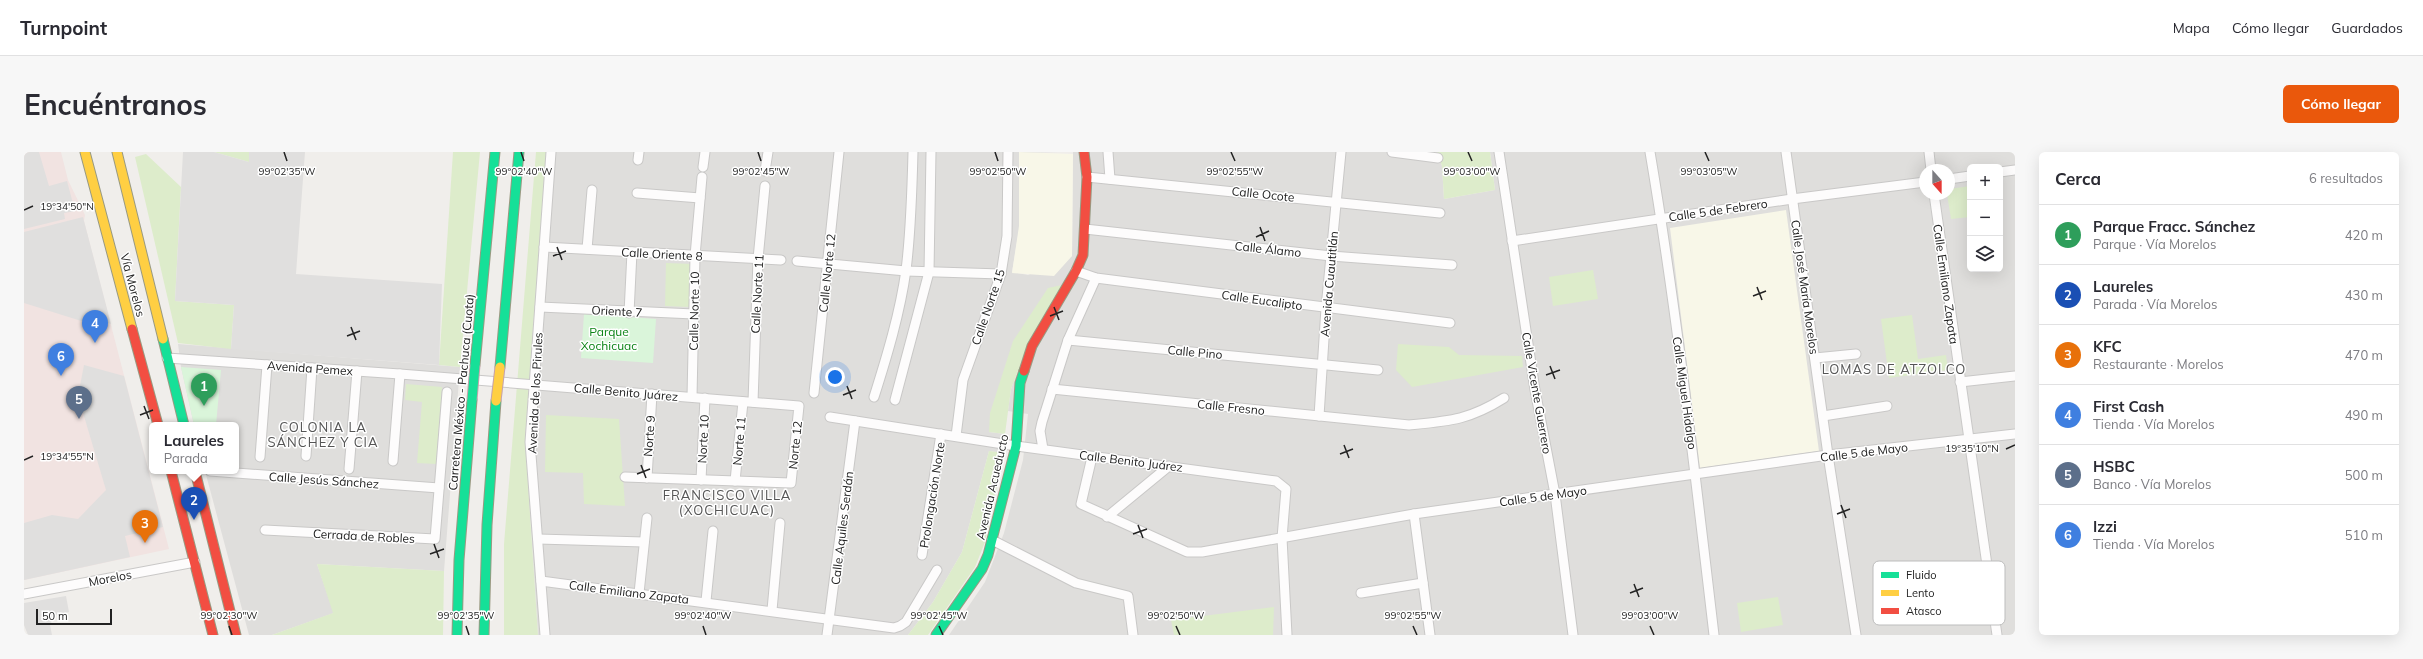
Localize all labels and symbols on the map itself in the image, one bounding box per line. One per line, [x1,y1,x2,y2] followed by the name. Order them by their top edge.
[1919,164,1955,200] north arrow
[259,165,315,178] text: 99°02'35"W
[496,165,552,178] text: 99°02'40"W
[733,165,789,178] text: 99°02'45"W
[970,165,1026,178] text: 99°02'50"W
[1207,165,1263,178] text: 99°02'55"W
[1444,165,1500,178] text: 99°03'00"W
[1681,165,1737,178] text: 99°03'05"W
[1231,183,1295,205] street label: Calle Ocote
[1667,196,1769,224] street label: Calle 5 de Febrero
[40,200,94,213] text: 19°34'50"N
[1788,219,1822,355] street label: Calle José María Morelos
[1930,223,1962,345] street label: Calle Emiliano Zapata
[1317,230,1341,338] street label: Avenida Cuautitlán
[815,233,839,313] street label: Calle Norte 12
[1234,238,1302,260] street label: Calle Álamo
[621,244,703,264] street label: Calle Oriente 8
[117,252,149,318] street label: Vía Morelos
[747,254,767,334] street label: Calle Norte 11
[968,267,1008,347] street label: Calle Norte 15
[686,271,702,351] street label: Calle Norte 10
[1221,287,1304,313] street label: Calle Eucalipto
[445,293,477,491] street label: Carretera México - Pachuca (Cuota)
[591,302,643,320] street label: Oriente 7
[82,310,108,343] pin: 4
[581,324,637,353] park label: Parque Xochicuac
[1519,331,1555,455] street label: Calle Vicente Guerrero
[524,332,546,454] street label: Avenida de los Pirules
[1670,336,1700,451] street label: Calle Miguel Hidalgo
[1167,342,1223,362] street label: Calle Pino
[48,343,74,376] pin: 6
[266,358,354,379] street label: Avenida Pemex
[1822,361,1966,377] district label: LOMAS DE ATZOLCO
[825,367,845,387] your location
[191,373,217,406] pin: 1
[573,380,679,404] street label: Calle Benito Juárez
[66,386,92,419] pin: 5
[1196,396,1266,418] street label: Calle Fresno
[694,414,712,464] street label: Norte 10
[640,415,658,457] street label: Norte 9
[729,416,749,466] street label: Norte 11
[267,419,379,450] district label: COLONIA LA SÁNCHEZ Y CIA
[785,420,805,470] street label: Norte 12
[973,433,1011,541] street label: Avenida Acueducto
[1819,439,1909,465] street label: Calle 5 de Mayo
[916,441,948,549] street label: Prolongación Norte
[1945,442,1999,455] text: 19°35'10"N
[1078,447,1184,475] street label: Calle Benito Juárez
[40,450,94,463] text: 19°34'55"N
[268,469,380,491] street label: Calle Jesús Sánchez
[828,470,856,586] street label: Calle Aquiles Serdán
[1498,482,1588,510] street label: Calle 5 de Mayo
[181,487,207,520] pin: 2
[663,487,791,518] district label: FRANCISCO VILLA (XOCHICUAC)
[132,510,158,543] pin: 3
[313,526,415,546] street label: Cerrada de Robles
[1873,561,2005,625] legend
[87,566,133,590] street label: Morelos
[1906,568,1937,582] text: Fluido
[568,577,690,607] street label: Calle Emiliano Zapata
[1906,586,1934,600] text: Lento
[1906,604,1941,618] text: Atasco
[36,607,112,626] scale bar
[201,609,257,622] text: 99°02'30"W
[438,609,494,622] text: 99°02'35"W
[675,609,731,622] text: 99°02'40"W
[911,609,967,622] text: 99°02'45"W
[1148,609,1204,622] text: 99°02'50"W
[1385,609,1441,622] text: 99°02'55"W
[1622,609,1678,622] text: 99°03'00"W

